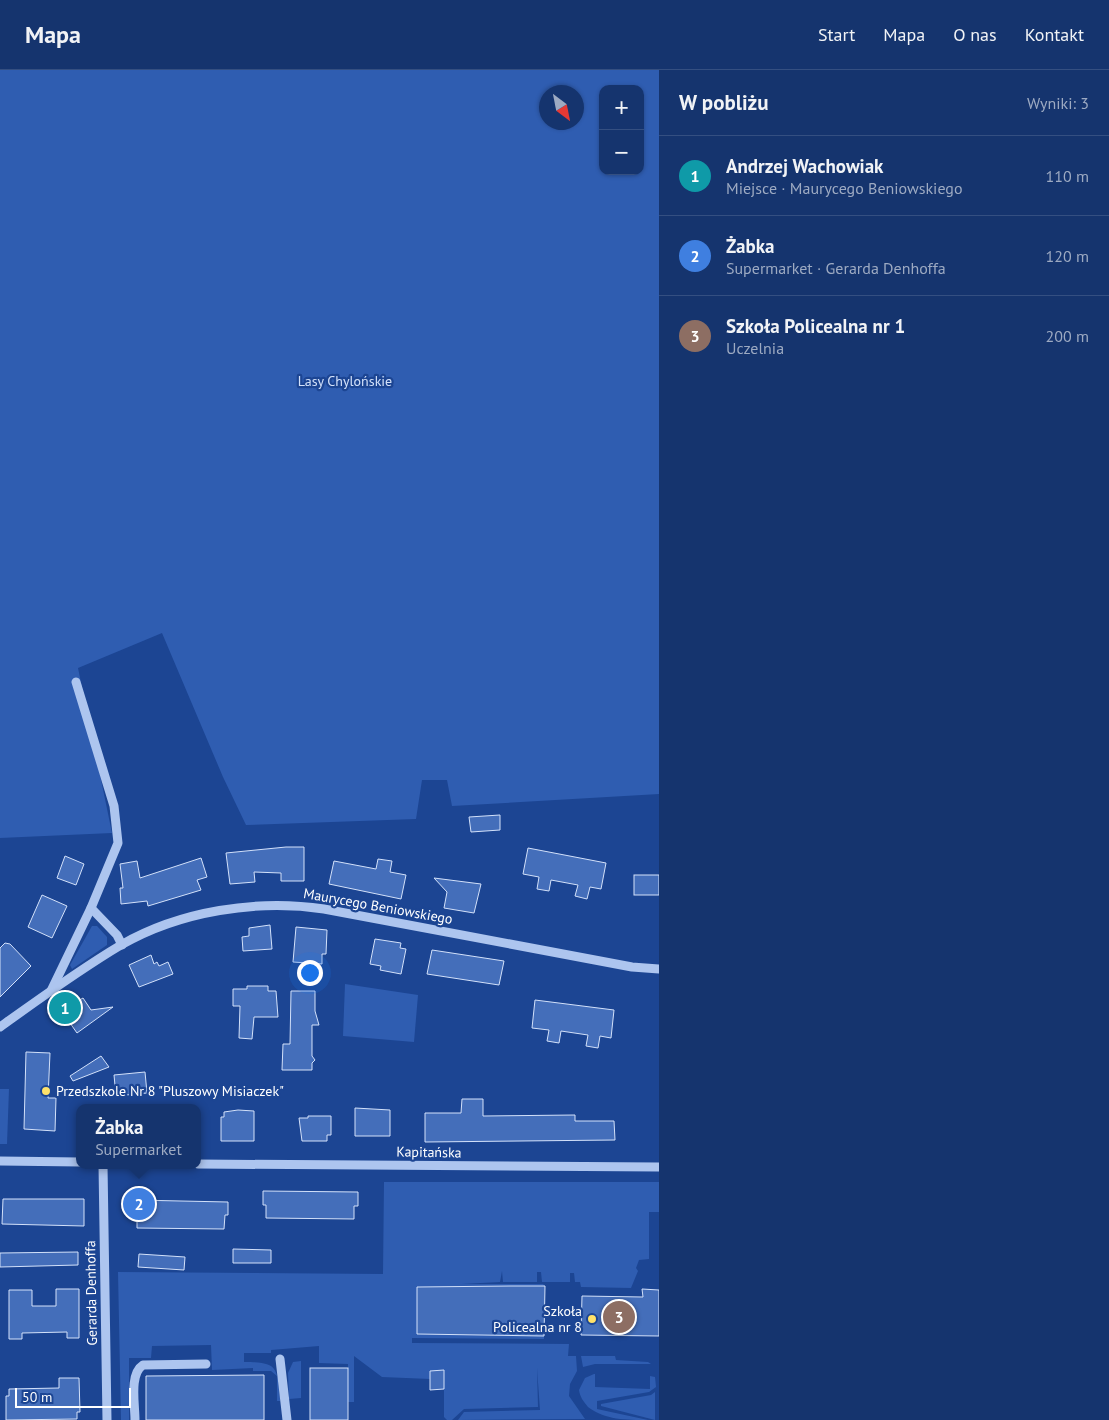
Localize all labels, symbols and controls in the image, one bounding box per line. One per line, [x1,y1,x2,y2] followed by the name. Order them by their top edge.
[25,19,81,50] text: Mapa
[818,23,855,46] text: Start
[883,23,925,46] text: Mapa
[953,23,997,46] text: O nas
[1025,23,1084,46] text: Kontakt
[539,85,584,130] north arrow
[599,85,644,175] map controls
[599,85,644,130] button: +
[679,89,768,116] text: W pobliżu
[1027,93,1089,113] text: Wyniki: 3
[599,130,644,175] button: −
[726,154,883,178] text: Andrzej Wachowiak
[690,166,700,186] text: 1
[1046,166,1089,186] text: 110 m
[726,178,963,198] text: Miejsce · Maurycego Beniowskiego
[726,234,774,258] text: Żabka
[690,246,700,266] text: 2
[1046,246,1089,266] text: 120 m
[726,258,946,278] text: Supermarket · Gerarda Denhoffa
[726,314,905,338] text: Szkoła Policealna nr 1
[690,326,700,346] text: 3
[1046,326,1089,346] text: 200 m
[726,338,784,358] text: Uczelnia
[298,372,392,390] park label: Lasy Chylońskie
[302,884,454,928] street label: Maurycego Beniowskiego
[297,960,323,986] your location
[49,989,81,1027] pin: 1
[56,1082,284,1100] place label: Przedszkole Nr 8 "Pluszowy Misiaczek"
[40,1085,52,1097] marker: Przedszkole Nr 8 "Pluszowy Misiaczek"
[76,1104,201,1169] popup
[95,1115,144,1139] text: Żabka
[95,1139,182,1159] text: Supermarket
[396,1142,462,1162] street label: Kapitańska
[123,1185,155,1223] pin: 2
[81,1240,101,1346] street label: Gerarda Denhoffa
[603,1298,635,1336] pin: 3
[493,1302,582,1336] place label: Szkoła Policealna nr 8
[586,1313,598,1325] marker: Szkoła Policealna nr 8
[15,1385,131,1408] scale bar
[22,1388,52,1406] text: 50 m

